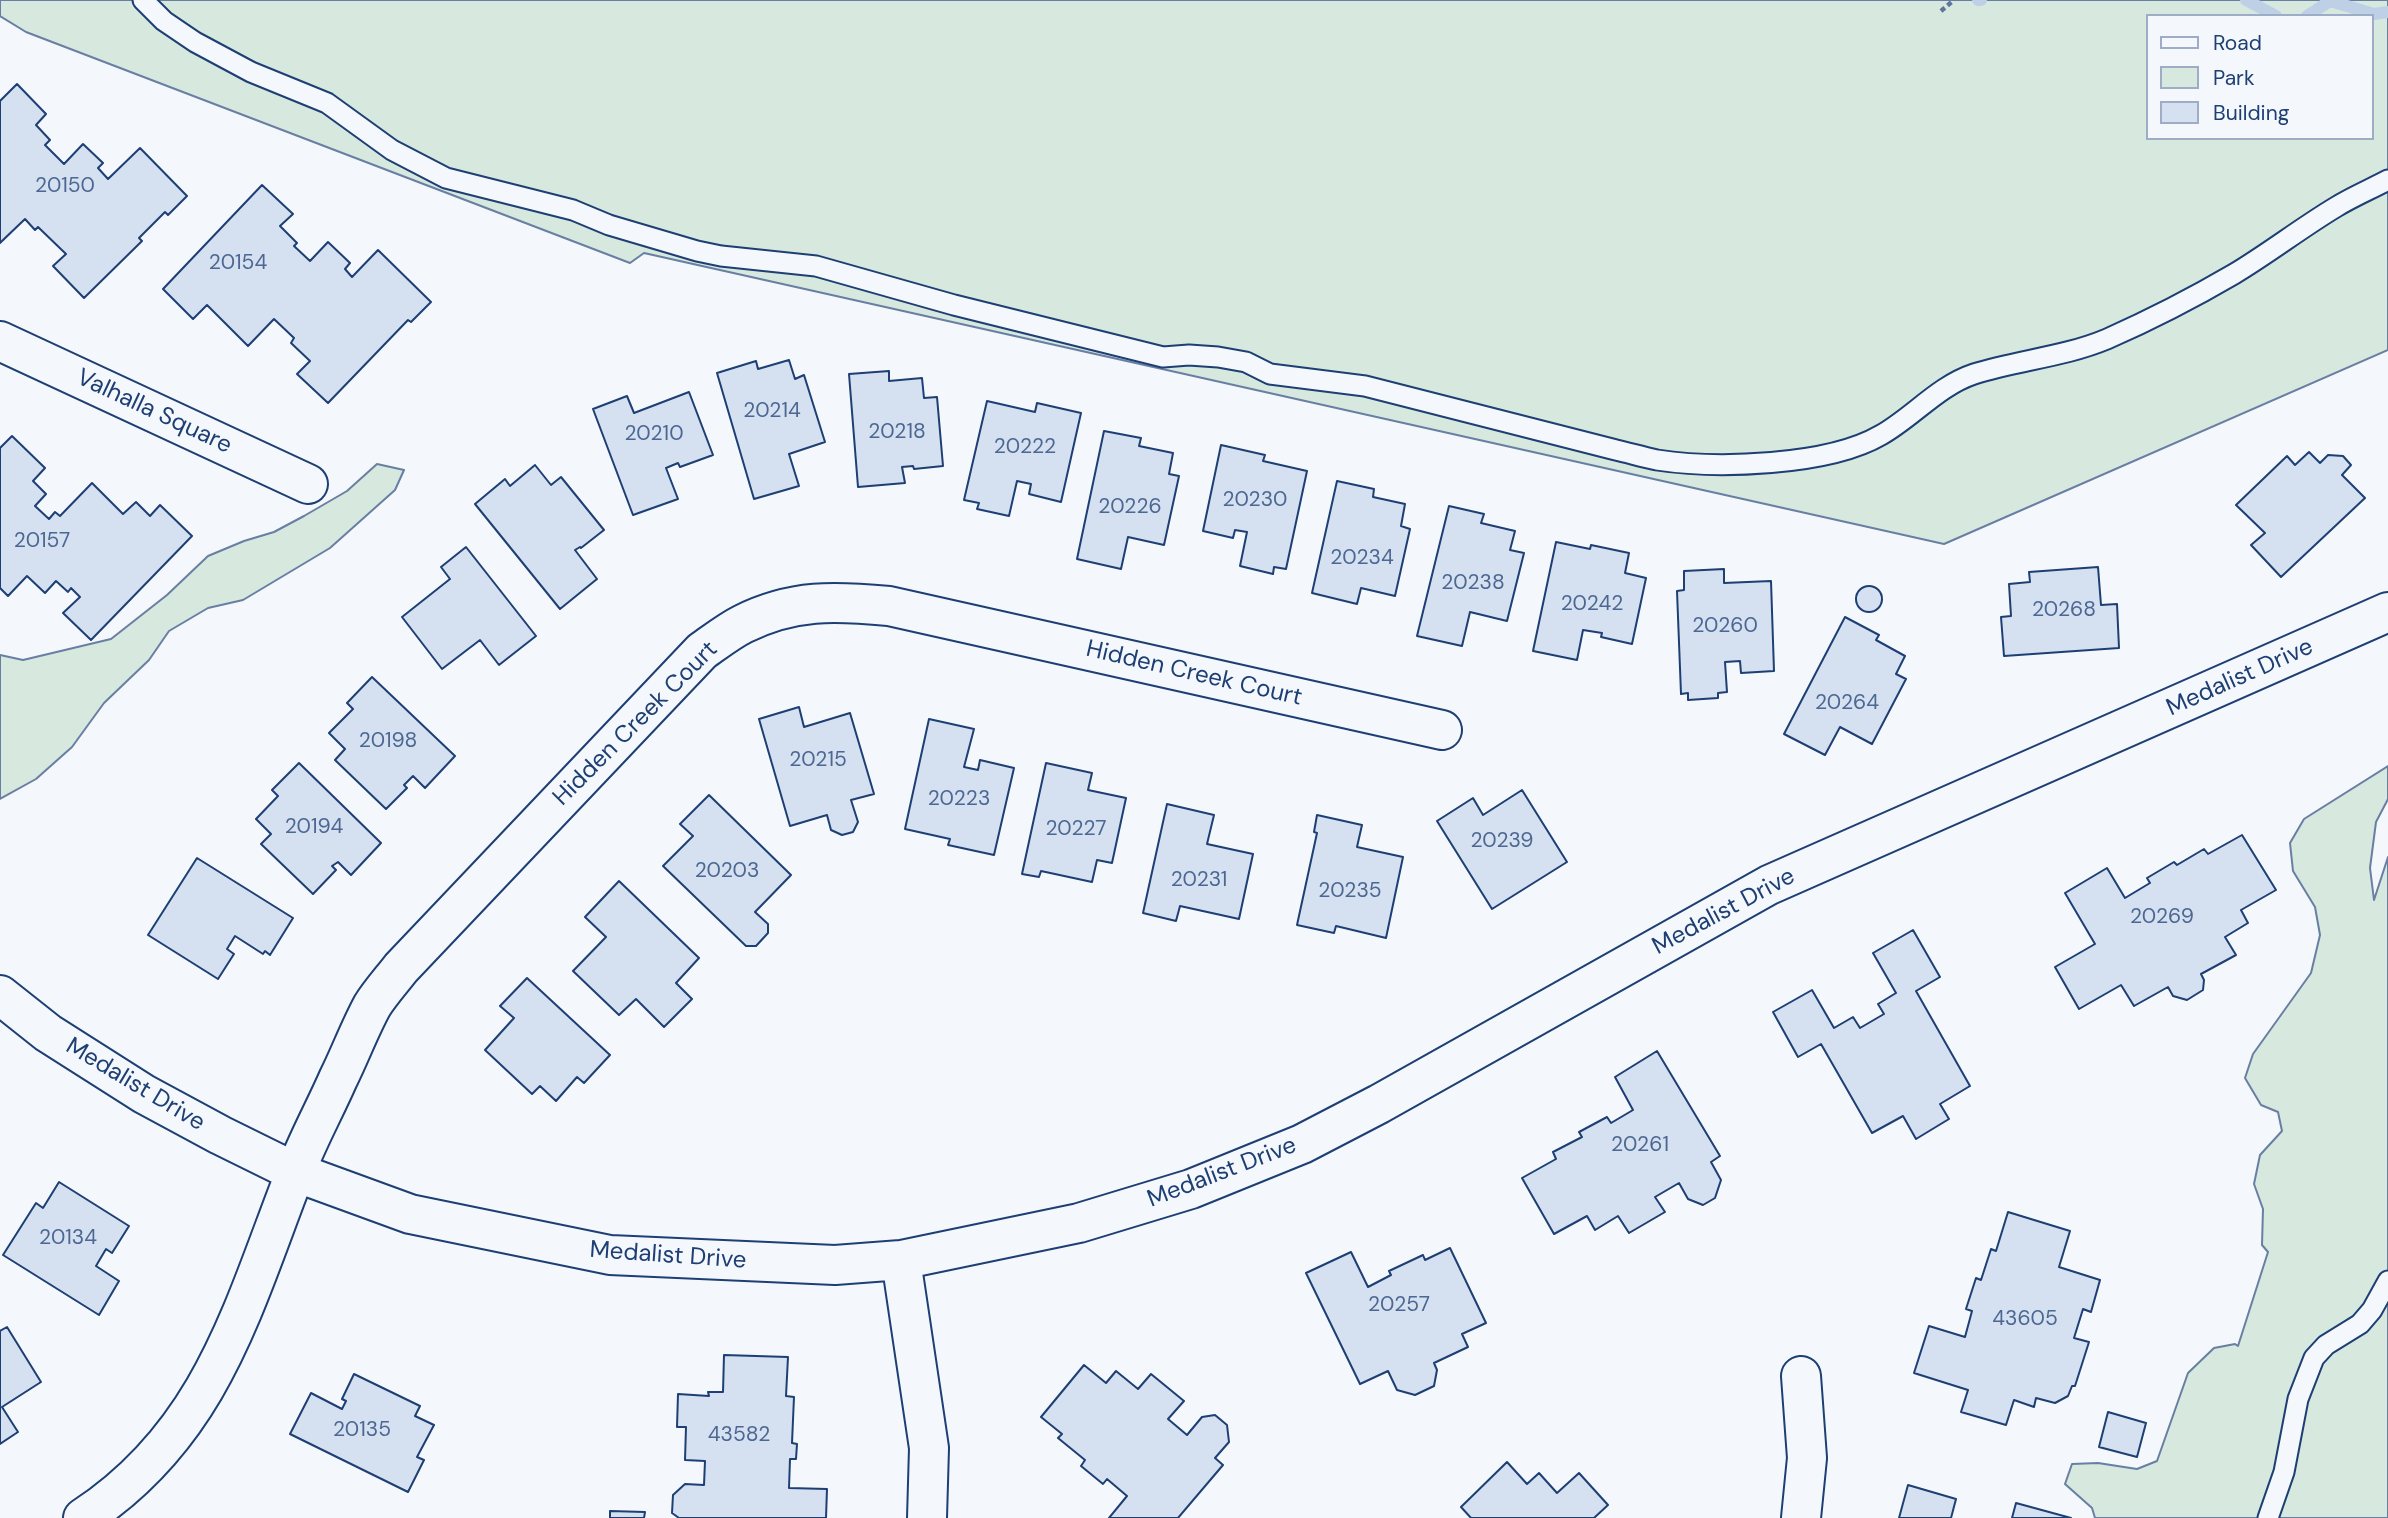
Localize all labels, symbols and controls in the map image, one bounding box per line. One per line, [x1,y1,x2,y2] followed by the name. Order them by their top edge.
[2146,14,2374,140] legend
[2213,29,2262,57] text: Road
[2213,64,2254,92] text: Park
[2213,99,2289,127] text: Building
[35,173,95,199] house number: 20150
[209,250,267,276] house number: 20154
[72,363,236,461] street label: Valhalla Square
[743,398,801,424] house number: 20214
[868,419,926,445] house number: 20218
[624,421,684,447] house number: 20210
[994,434,1056,460] house number: 20222
[1223,487,1287,513] house number: 20230
[1098,494,1162,520] house number: 20226
[14,528,70,554] house number: 20157
[1330,545,1394,571] house number: 20234
[1441,570,1505,596] house number: 20238
[1561,591,1623,617] house number: 20242
[2032,597,2096,623] house number: 20268
[1692,613,1758,639] house number: 20260
[2162,633,2318,723] street label: Medalist Drive
[1083,635,1305,713] street label: Hidden Creek Court
[548,636,724,812] street label: Hidden Creek Court
[1815,690,1879,716] house number: 20264
[359,728,417,754] house number: 20198
[789,747,847,773] house number: 20215
[928,786,990,812] house number: 20223
[285,814,343,840] house number: 20194
[1045,816,1107,842] house number: 20227
[1470,828,1534,854] house number: 20239
[695,858,759,884] house number: 20203
[1648,862,1800,962] street label: Medalist Drive
[1171,867,1227,893] house number: 20231
[1318,878,1382,904] house number: 20235
[2130,904,2194,930] house number: 20269
[60,1032,210,1138] street label: Medalist Drive
[1143,1131,1301,1215] street label: Medalist Drive
[1611,1132,1669,1158] house number: 20261
[39,1225,97,1251] house number: 20134
[589,1236,747,1276] street label: Medalist Drive
[1368,1292,1430,1318] house number: 20257
[1992,1306,2058,1332] house number: 43605
[333,1417,391,1443] house number: 20135
[708,1422,770,1448] house number: 43582

